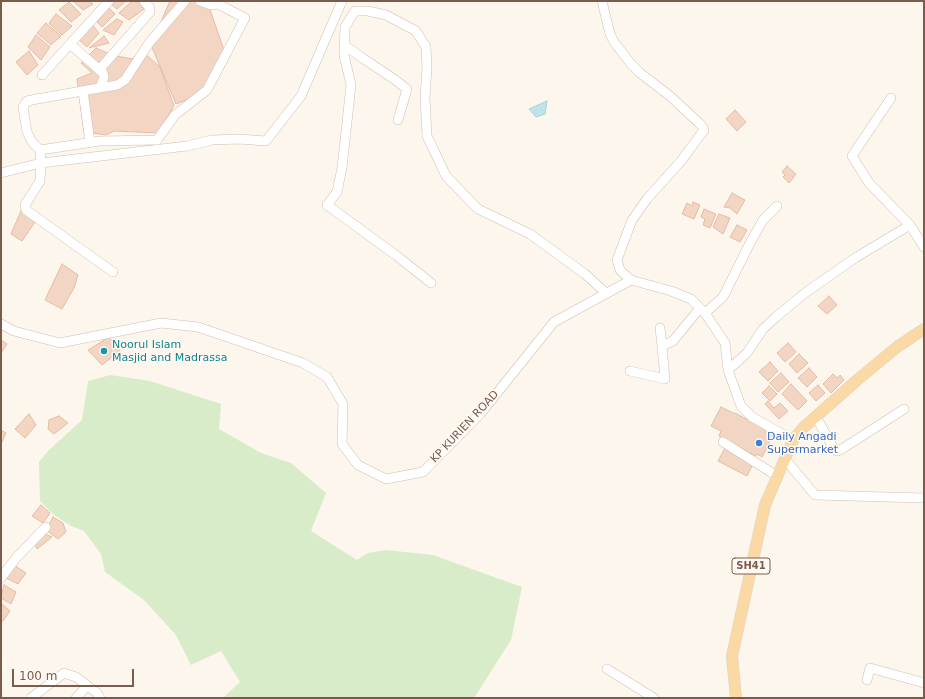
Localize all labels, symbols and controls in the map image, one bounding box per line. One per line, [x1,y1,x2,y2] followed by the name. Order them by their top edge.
[112,338,227,364] place label: Noorul Islam Masjid and Madrassa
[99,346,109,356] marker: Noorul Islam Masjid and Madrassa
[428,388,502,466] street label: KP KURIEN ROAD
[767,430,838,456] place label: Daily Angadi Supermarket
[754,438,764,448] marker: Daily Angadi Supermarket
[732,558,770,574] road number: SH41
[14,661,136,687] scale bar
[19,669,57,683] text: 100 m

